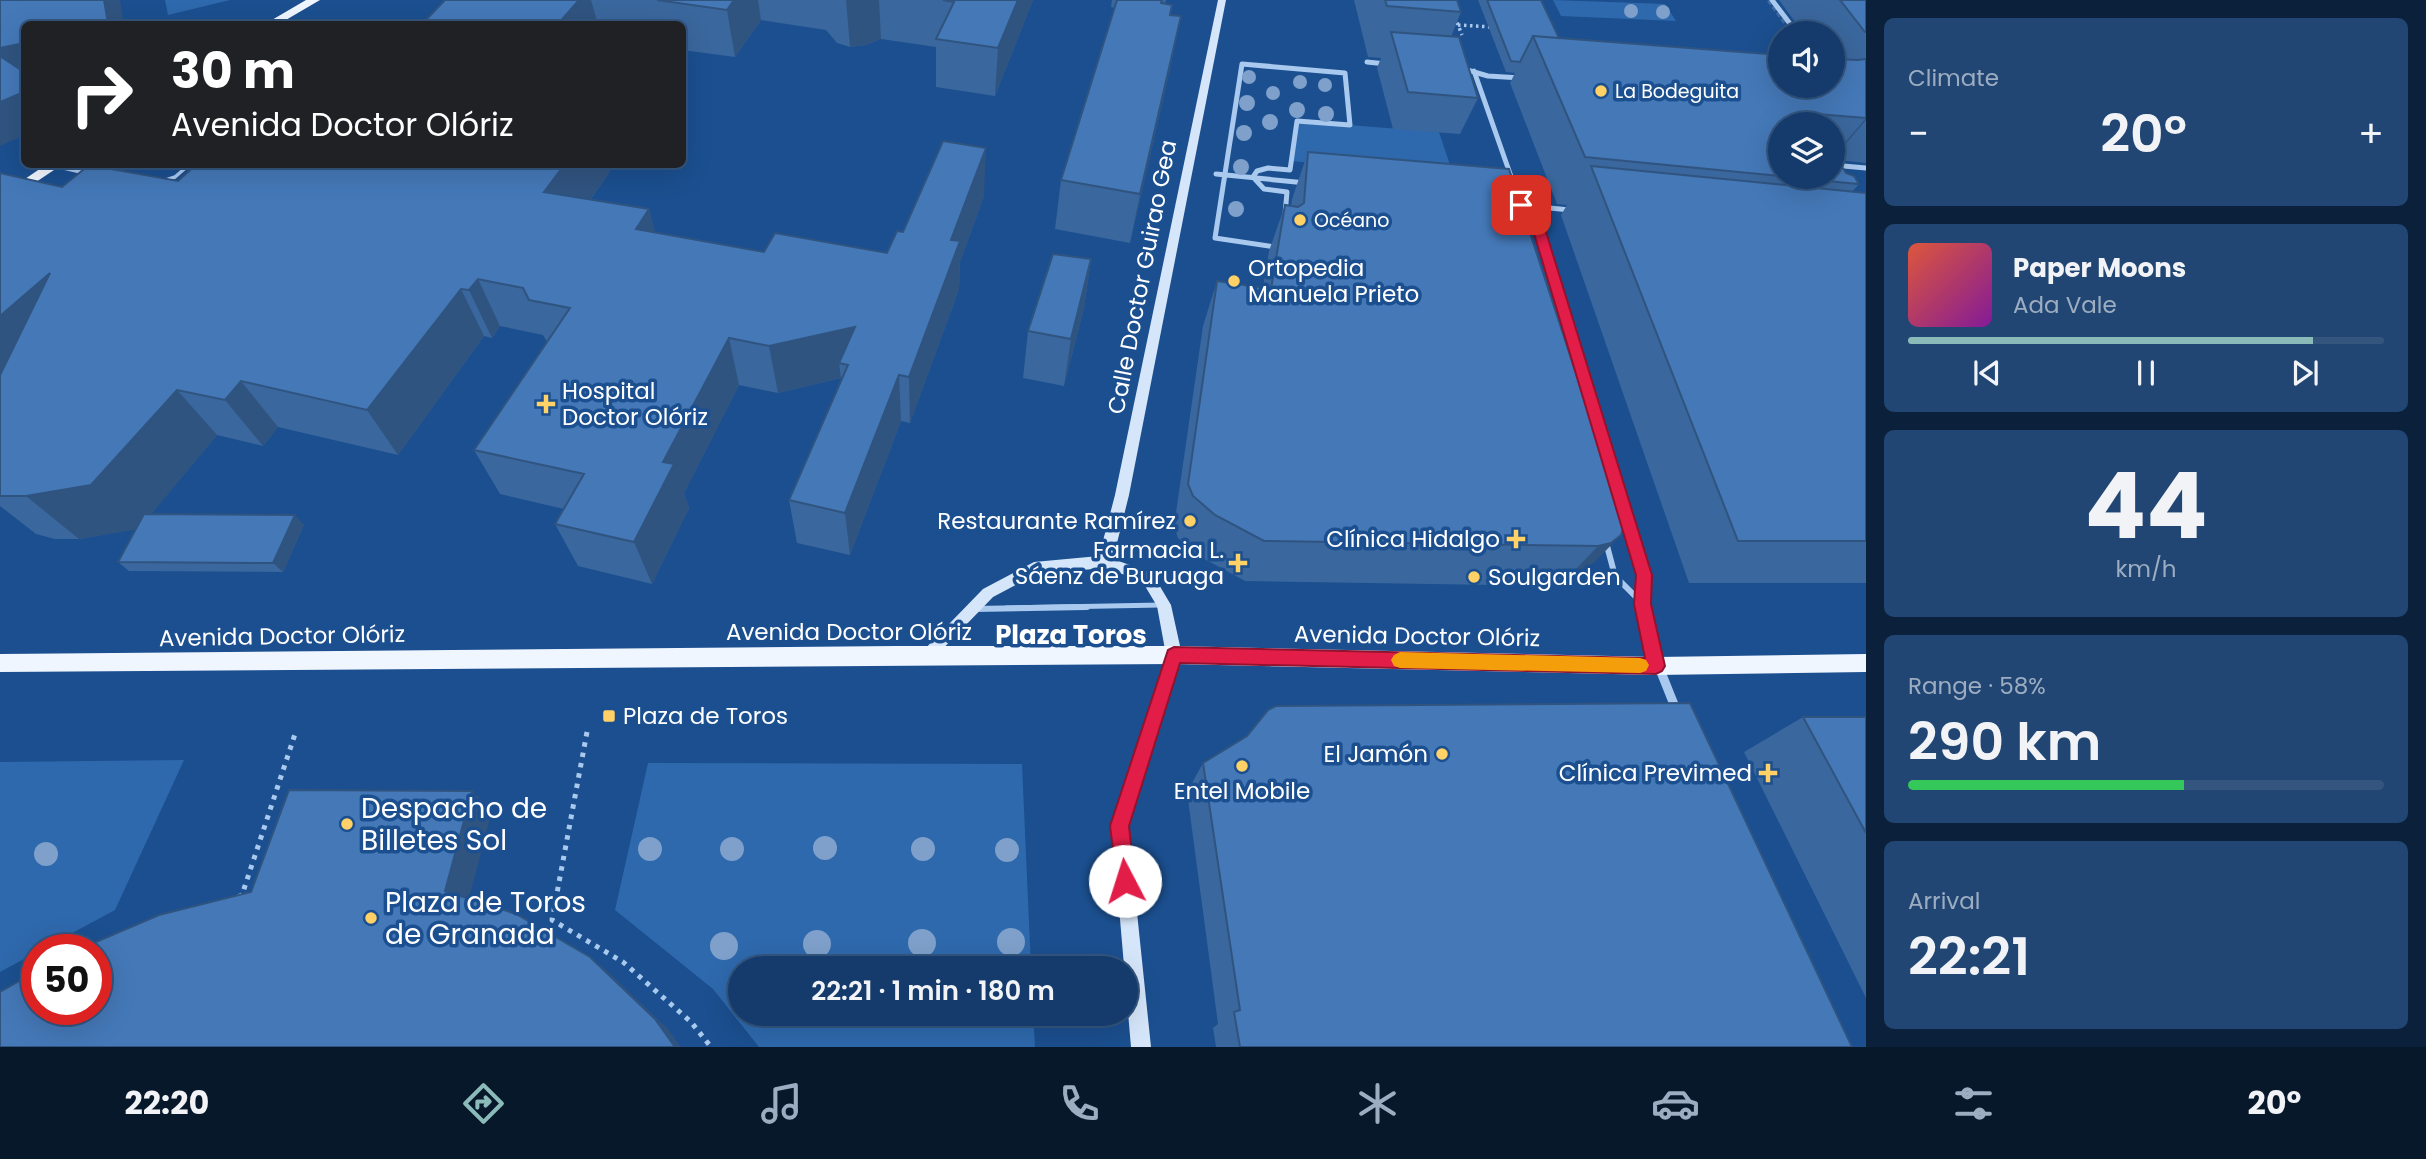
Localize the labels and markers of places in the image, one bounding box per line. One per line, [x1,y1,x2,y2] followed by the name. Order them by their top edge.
[1615,78,1739,105] place label: La Bodeguita
[1593,83,1609,99] marker: La Bodeguita
[1491,175,1551,235] pin
[1314,207,1389,234] place label: Océano
[1292,212,1308,228] marker: Océano
[1248,252,1419,310] place label: Ortopedia Manuela Prieto
[1226,273,1242,289] marker: Ortopedia Manuela Prieto
[562,375,708,433] place label: Hospital Doctor Olóriz
[536,394,556,414] marker: Hospital Doctor Olóriz
[937,505,1176,537] place label: Restaurante Ramírez
[1182,513,1198,529] marker: Restaurante Ramírez
[1326,523,1500,555] place label: Clínica Hidalgo
[1506,529,1526,549] marker: Clínica Hidalgo
[1015,534,1224,592] place label: Farmacia L. Sáenz de Buruaga
[1230,555,1246,571] marker: Farmacia L. Sáenz de Buruaga
[1488,561,1621,593] place label: Soulgarden
[1466,569,1482,585] marker: Soulgarden
[623,700,788,732] place label: Plaza de Toros
[601,708,617,724] marker: Plaza de Toros
[1324,738,1428,770] place label: El Jamón
[1434,746,1450,762] marker: El Jamón
[1559,757,1752,789] place label: Clínica Previmed
[1234,758,1250,774] marker: Entel Mobile
[1758,763,1778,783] marker: Clínica Previmed
[1174,775,1310,807] place label: Entel Mobile
[361,789,547,860] place label: Despacho de Billetes Sol
[339,816,355,832] marker: Despacho de Billetes Sol
[385,883,586,954] place label: Plaza de Toros de Granada
[363,910,379,926] marker: Plaza de Toros de Granada

